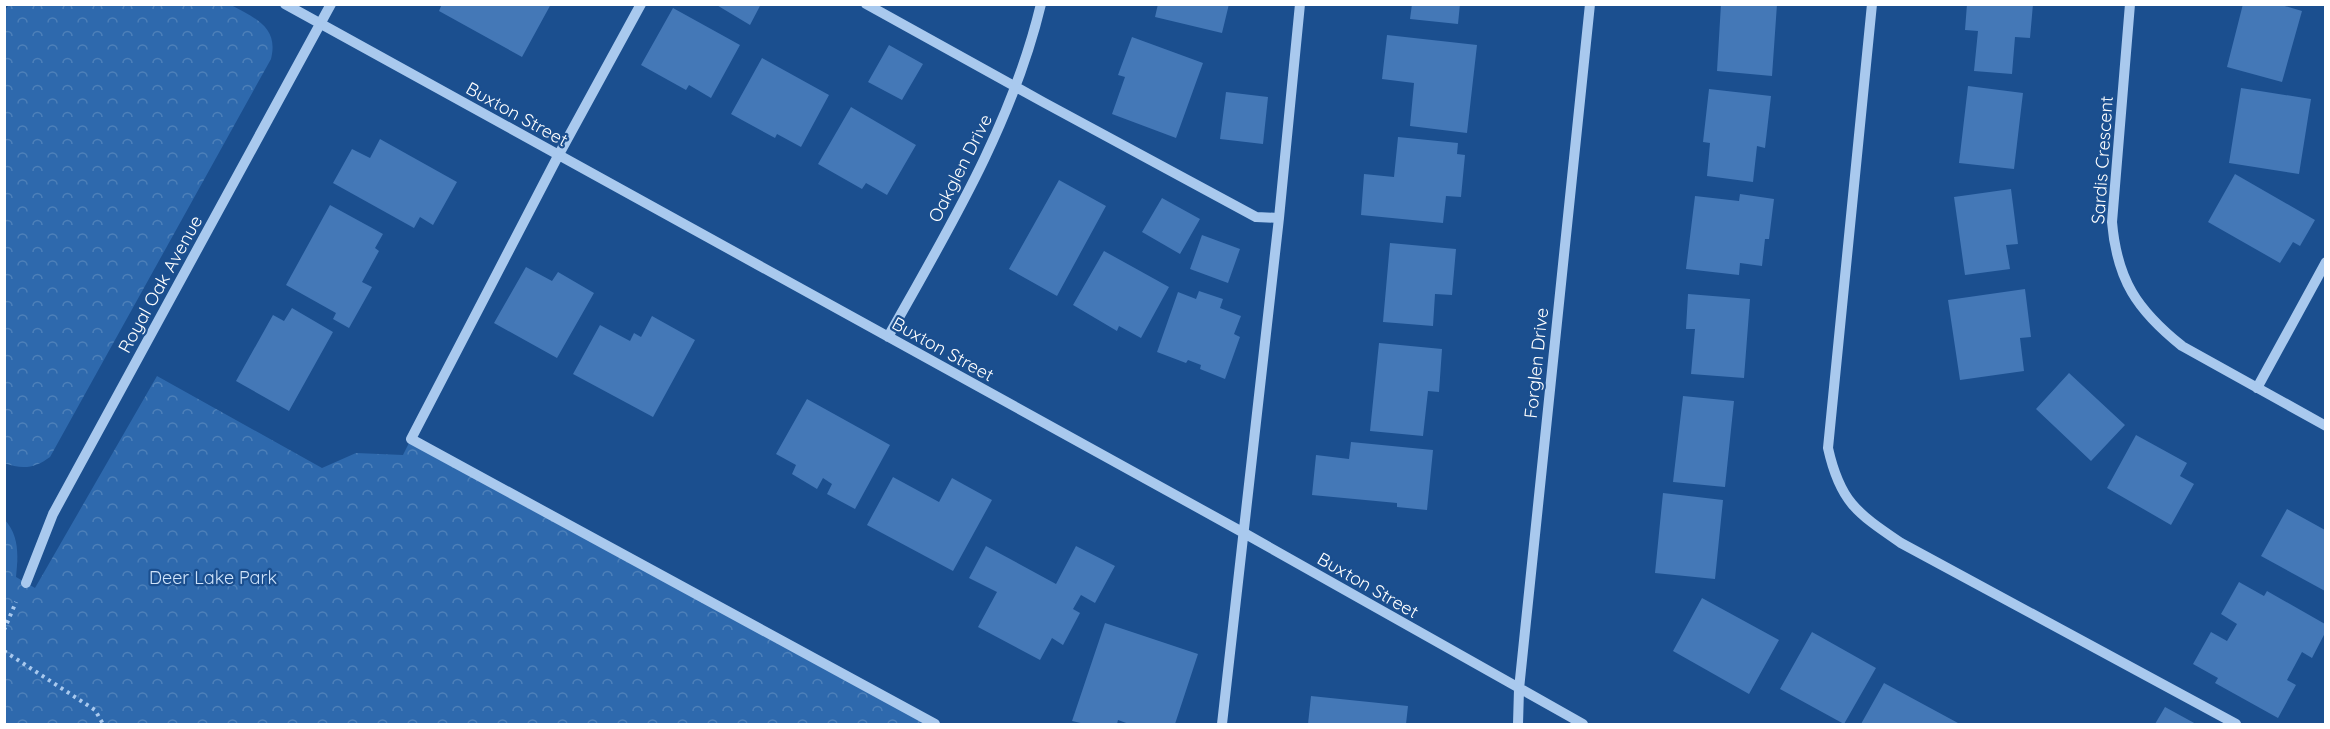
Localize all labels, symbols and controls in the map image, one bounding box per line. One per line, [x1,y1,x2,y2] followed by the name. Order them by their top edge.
[462,77,572,151] street label: Buxton Street
[2086,95,2118,225] street label: Sardis Crescent
[923,110,997,226] street label: Oakglen Drive
[113,211,207,357] street label: Royal Oak Avenue
[1519,306,1553,420] street label: Forglen Drive
[888,312,998,386] street label: Buxton Street
[1313,547,1423,623] street label: Buxton Street
[149,566,277,589] park label: Deer Lake Park

